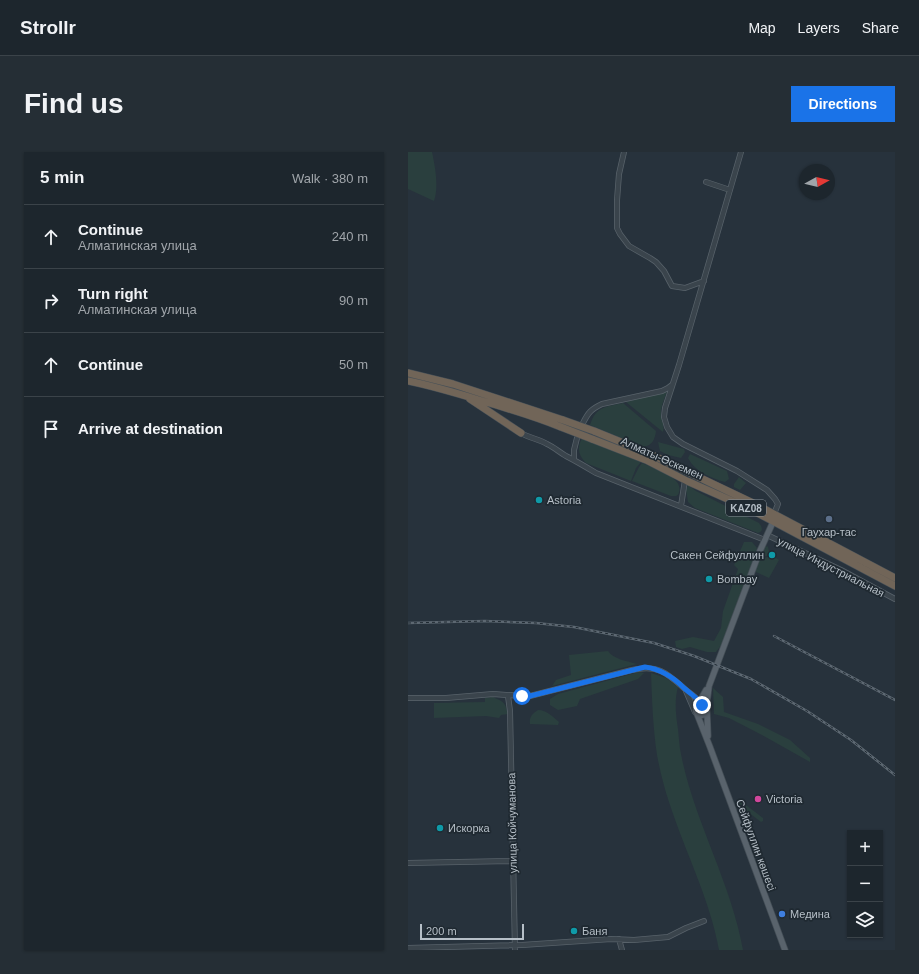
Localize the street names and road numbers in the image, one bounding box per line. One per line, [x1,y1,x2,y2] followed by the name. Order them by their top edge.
[619,434,705,482] street label: Алматы-Өскемен
[726,500,766,516] road number: KAZ08
[776,535,886,599] street label: улица Индустриальная
[505,772,519,873] street label: улица Койчуманова
[734,798,778,892] street label: Сейфуллин көшесі

